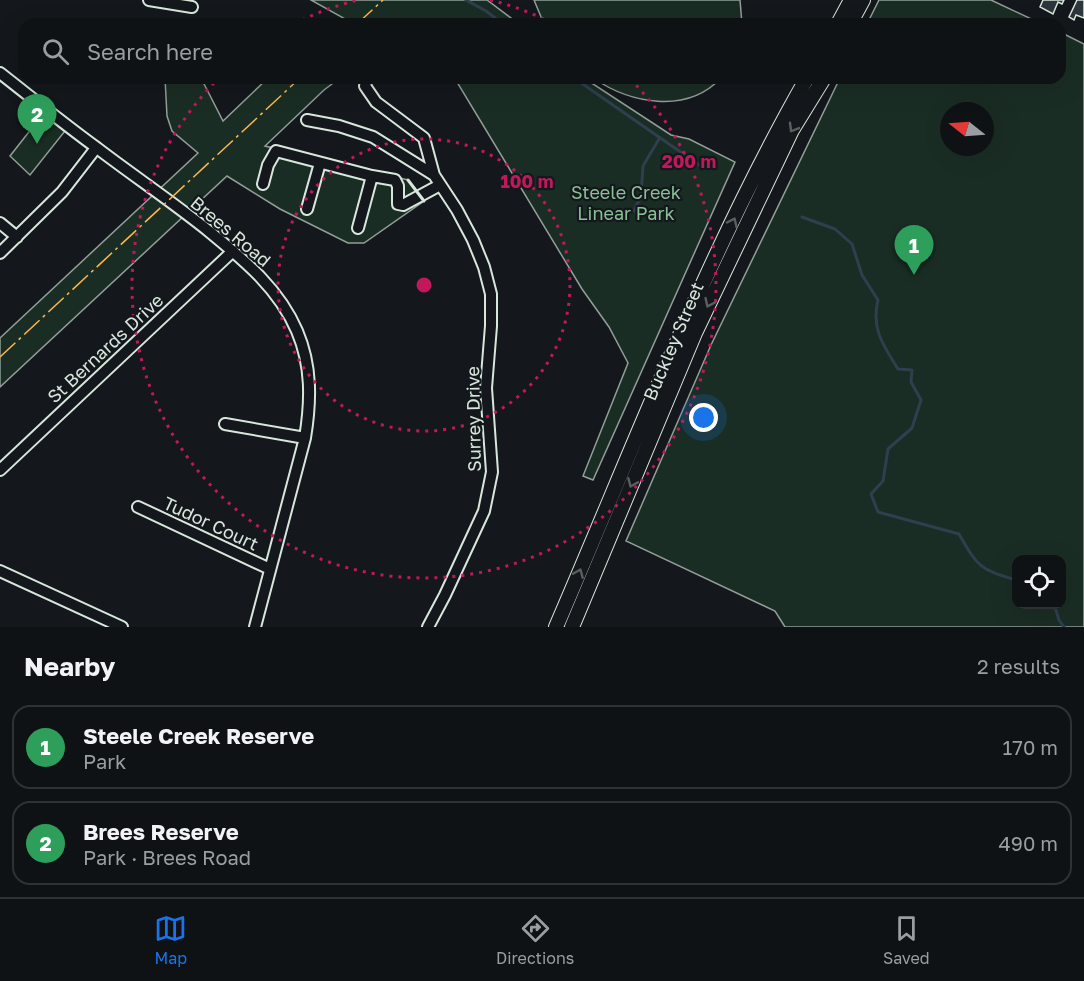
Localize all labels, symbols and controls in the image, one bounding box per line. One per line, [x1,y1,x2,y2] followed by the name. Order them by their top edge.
[18,18,1066,84] search box
[39,35,72,68] icon: search
[87,38,213,65] text: Search here
[18,94,57,144] pin: 2
[940,102,994,156] north arrow
[789,122,800,132] one-way arrow
[662,150,716,172] text: 200 m
[501,170,553,192] text: 100 m
[571,181,681,224] park label: Steele Creek Linear Park
[186,191,276,271] street label: Brees Road
[726,217,738,228] one-way arrow
[894,226,934,275] pin: 1
[414,275,434,295] centre of rings
[638,279,708,403] street label: Buckley Street
[43,289,167,407] street label: St Bernards Drive
[704,297,716,308] one-way arrow
[461,366,485,472] street label: Surrey Drive
[689,403,718,432] your location
[627,477,639,488] one-way arrow
[160,491,262,555] street label: Tudor Court
[1012,555,1066,609] map controls
[1012,555,1066,609] button: locate
[572,569,584,580] one-way arrow
[24,651,115,682] text: Nearby
[977,654,1060,678] text: 2 results
[83,722,314,749] text: Steele Creek Reserve
[40,735,51,759] text: 1
[1003,735,1058,759] text: 170 m
[83,749,126,773] text: Park
[83,818,239,845] text: Brees Reserve
[39,831,52,855] text: 2
[999,831,1058,855] text: 490 m
[83,845,251,869] text: Park · Brees Road
[154,912,187,968] tab: Map
[496,912,574,968] tab: Directions
[883,912,930,968] tab: Saved

